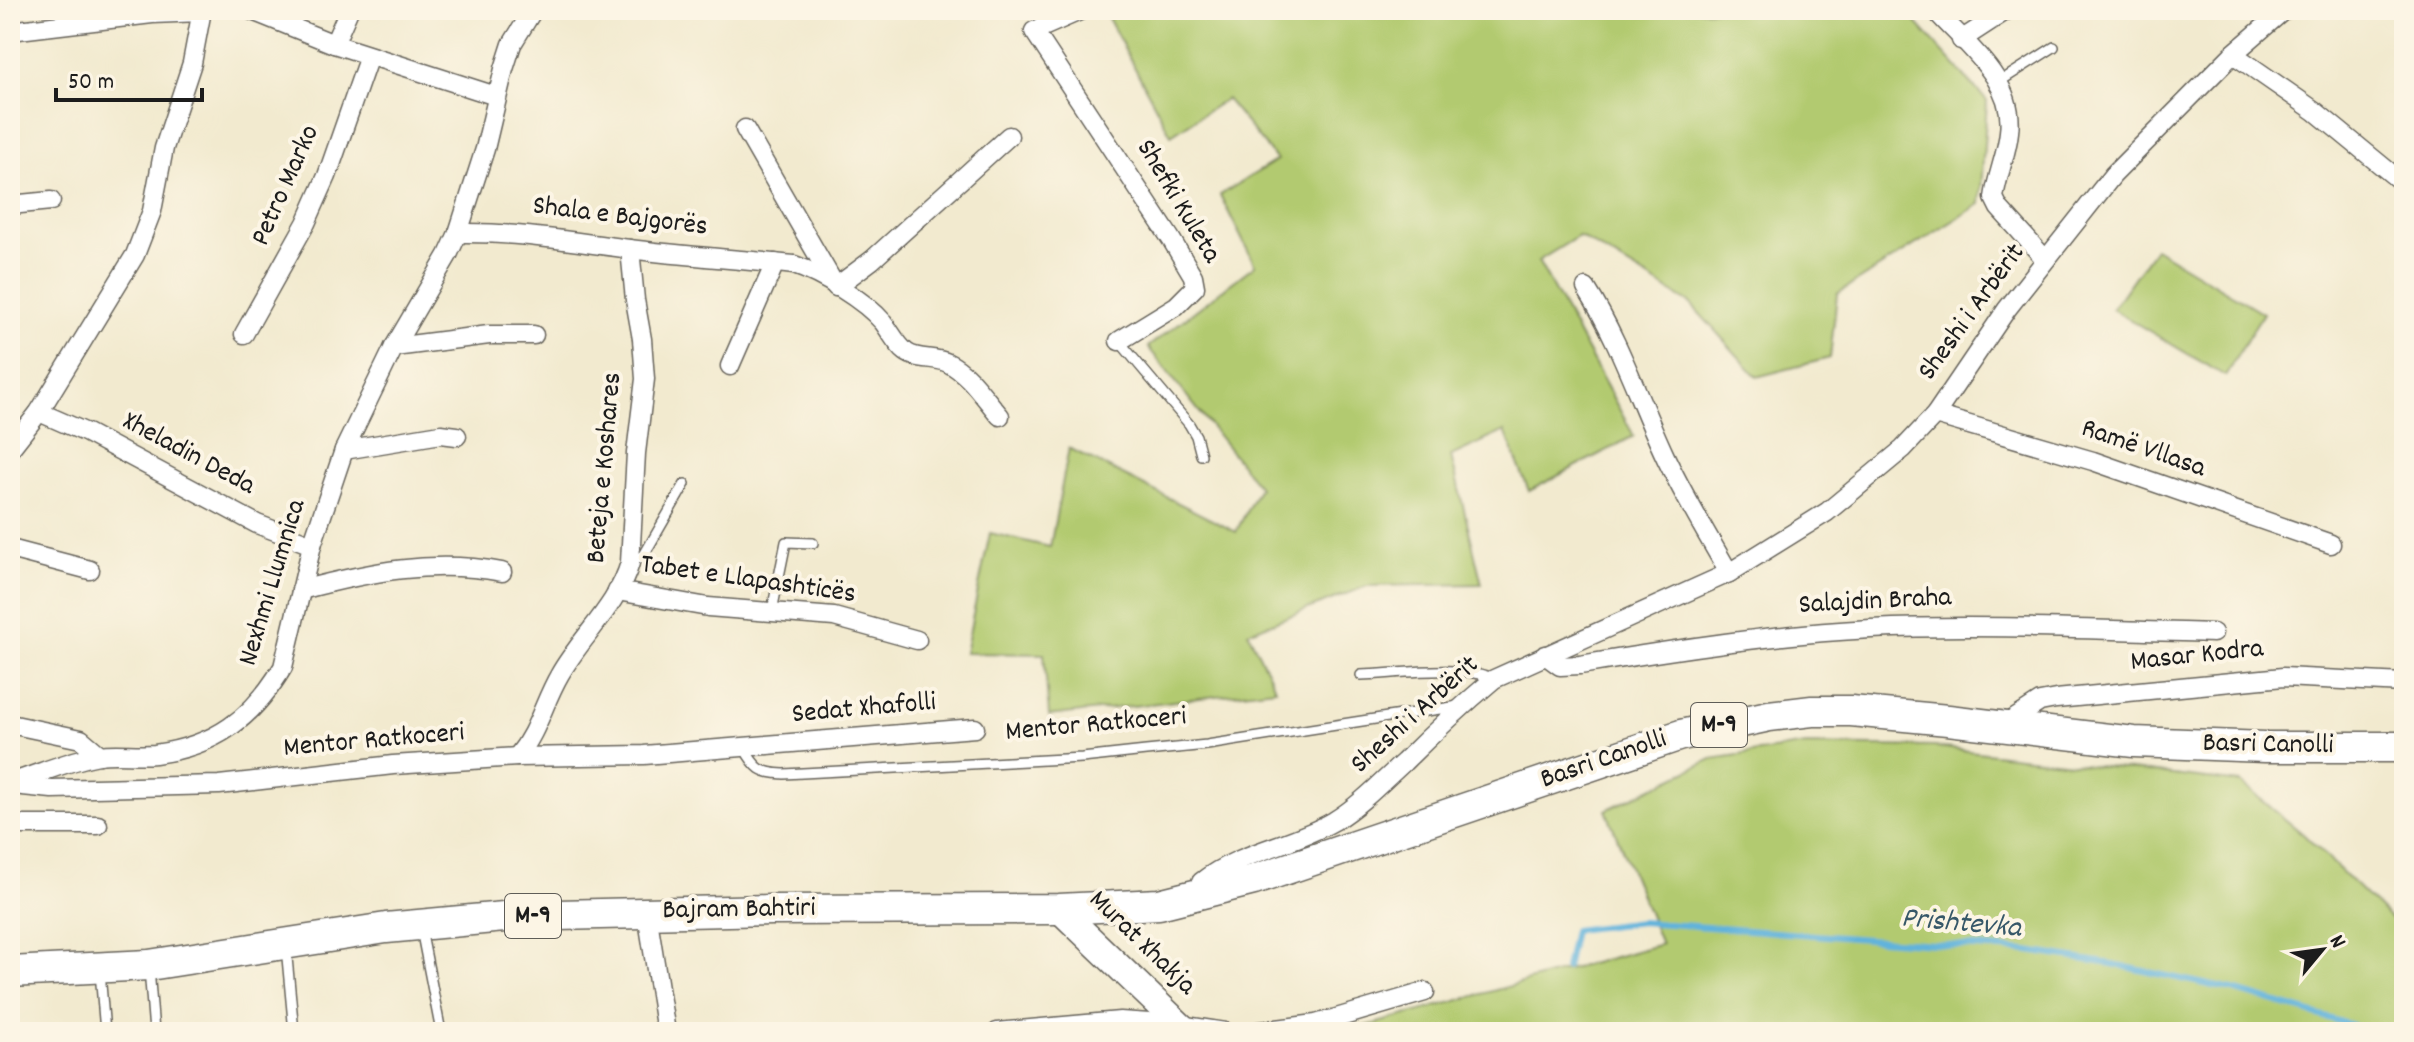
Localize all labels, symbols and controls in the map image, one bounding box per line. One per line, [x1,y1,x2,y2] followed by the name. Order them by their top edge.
[56,52,202,102] scale bar
[68,66,114,100] text: 50 m
[243,119,331,253] street label: Petro Marko
[1124,133,1230,272] street label: Shefki Kuleta
[530,187,710,249] street label: Shala e Bajgorës
[1910,236,2036,390] street label: Sheshi i Arbërit
[578,371,634,565] street label: Beteja e Koshares
[114,403,262,507] street label: Xheladin Deda
[2075,410,2211,490] street label: Ramë Vllasa
[230,494,319,671] street label: Nexhmi Llumnica
[638,546,858,616] street label: Tabet e Llapashticës
[1798,579,1953,627] street label: Salajdin Braha
[2129,630,2266,684] street label: Masar Kodra
[1343,647,1489,785] street label: Sheshi i Arbërit
[790,684,938,736] street label: Sedat Xhafolli
[1004,698,1188,754] street label: Mentor Ratkoceri
[1691,703,1747,747] road number: M-9
[282,714,466,770] street label: Mentor Ratkoceri
[1536,721,1672,801] street label: Basri Canolli
[2202,725,2334,767] street label: Basri Canolli
[1078,882,1205,1006] street label: Murat Xhakja
[662,890,816,932] street label: Bajram Bahtiri
[505,894,561,938] road number: M-9
[1899,898,2024,952] water label: Prishtevka
[2282,910,2362,990] north arrow
[2320,930,2353,954] text: N

